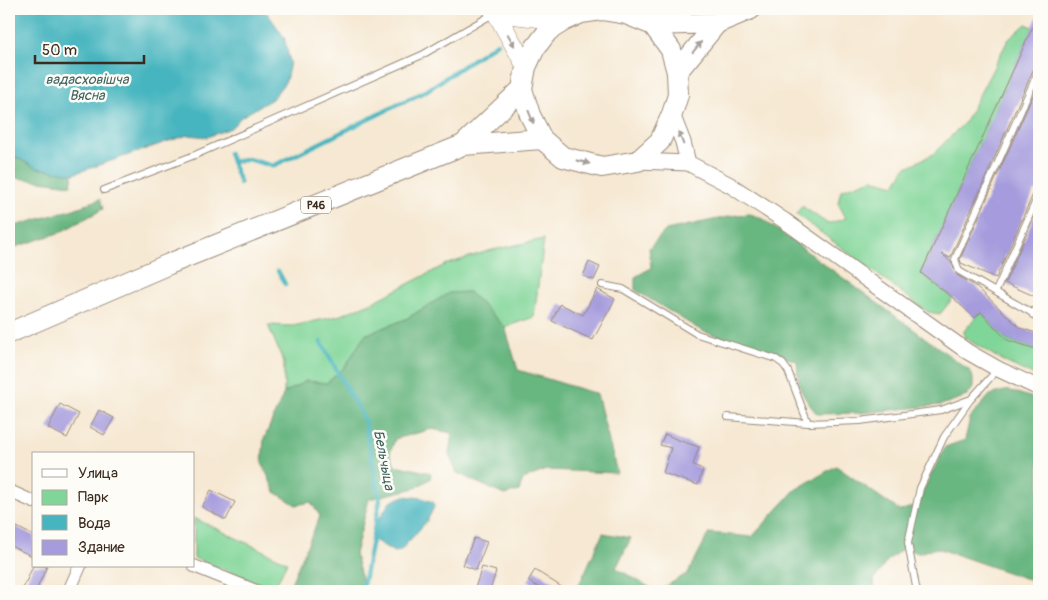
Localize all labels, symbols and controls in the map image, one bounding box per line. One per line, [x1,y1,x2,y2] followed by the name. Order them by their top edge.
[35,32,144,64] scale bar
[507,33,516,46] one-way arrow
[42,41,77,60] text: 50 m
[692,41,703,54] one-way arrow
[46,71,130,104] water label: вадасховішча Вясна
[528,110,536,124] one-way arrow
[677,130,685,145] one-way arrow
[576,158,591,166] one-way arrow
[301,196,331,214] road number: Р46
[370,429,398,493] water label: Бельчыца
[32,452,195,568] legend
[78,464,118,483] text: Улица
[78,488,109,507] text: Парк
[78,514,111,533] text: Вода
[78,538,125,557] text: Здание

